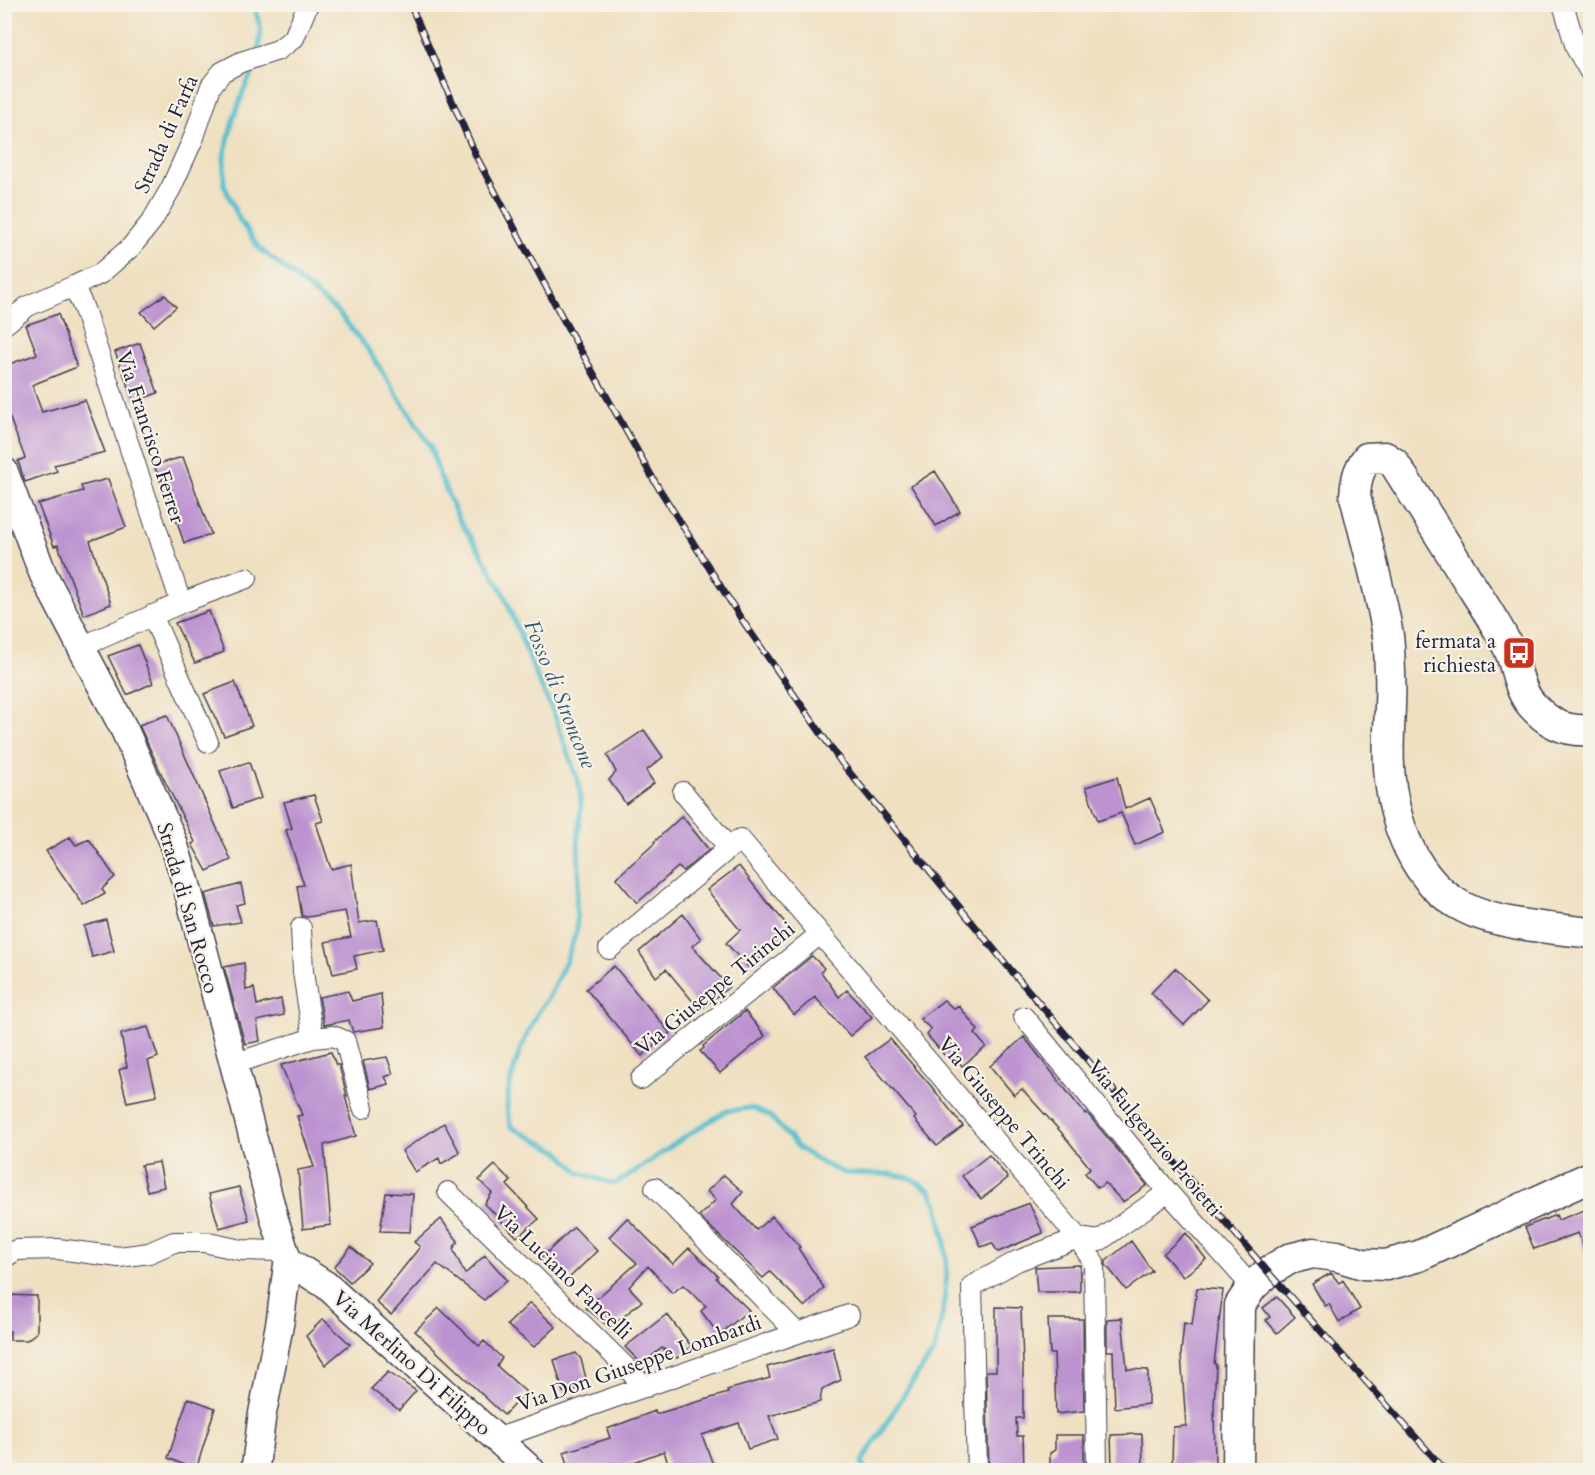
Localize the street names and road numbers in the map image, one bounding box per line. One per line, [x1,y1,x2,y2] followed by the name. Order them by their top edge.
[127,70,205,198] street label: Strada di Farfa
[109,347,192,527] street label: Via Francisco Ferrer
[149,820,226,997] street label: Strada di San Rocco
[629,915,801,1062] street label: Via Giuseppe Tirinchi
[931,1030,1077,1196] street label: Via Giuseppe Trinchi
[1080,1054,1229,1223] street label: Via Fulgenzio Proietti
[487,1199,638,1346] street label: Via Luciano Fancelli
[326,1284,497,1443] street label: Via Merlino Di Filippo
[513,1308,766,1419] street label: Via Don Giuseppe Lombardi

